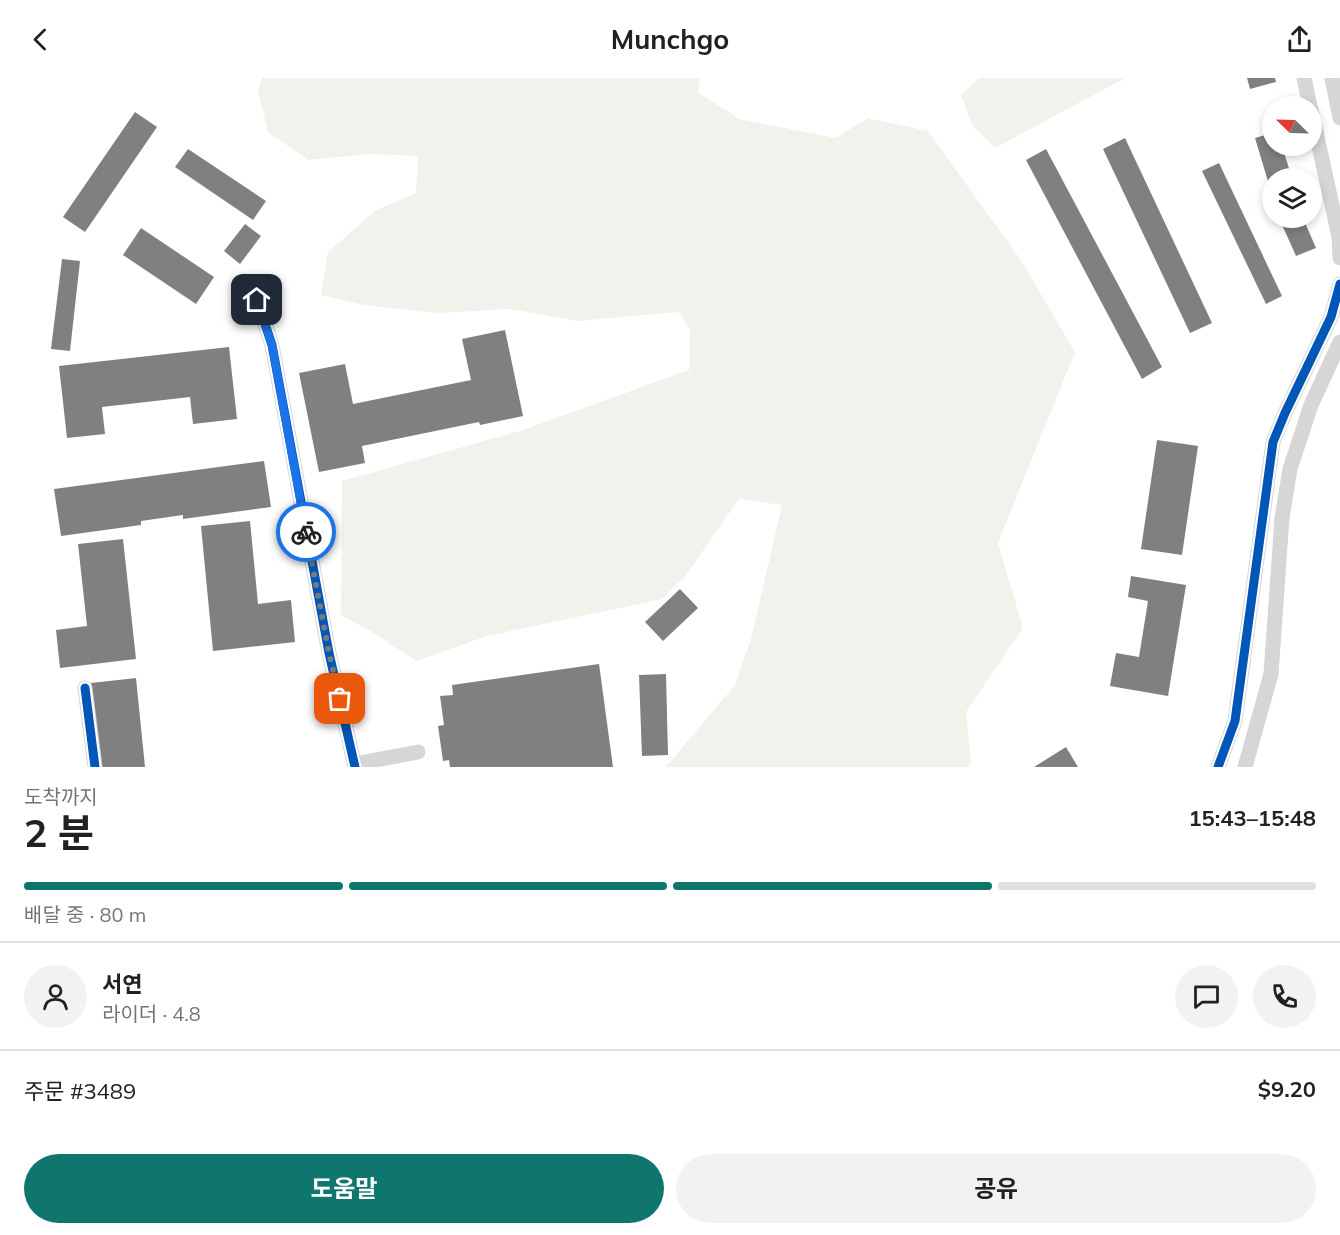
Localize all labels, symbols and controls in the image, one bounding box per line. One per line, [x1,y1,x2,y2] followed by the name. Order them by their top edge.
[611,22,729,56] text: Munchgo
[24,23,57,56] icon: back
[1283,23,1316,56] icon: share
[1262,96,1322,156] north arrow
[1262,96,1322,228] map controls
[1262,168,1322,228] button: layers
[231,274,282,325] pin
[240,283,273,316] icon: home
[276,502,336,562] courier
[290,516,323,549] icon: bike
[314,673,365,724] pin
[323,682,356,715] icon: bag
[24,784,98,809] text: 도착까지
[1188,804,1316,832] text: 15:43–15:48
[24,808,94,857] text: 2 분
[24,902,146,927] text: 배달 중 · 80 m
[24,965,87,1028] button: person
[1175,965,1238,1028] button: chat
[1253,965,1316,1028] button: phone
[102,970,142,998] text: 서연
[102,1001,201,1026] text: 라이더 · 4.8
[1258,1075,1316,1103] text: $9.20
[24,1077,136,1105] text: 주문 #3489
[24,1154,664,1223] button: 도움말
[676,1154,1316,1223] button: 공유

